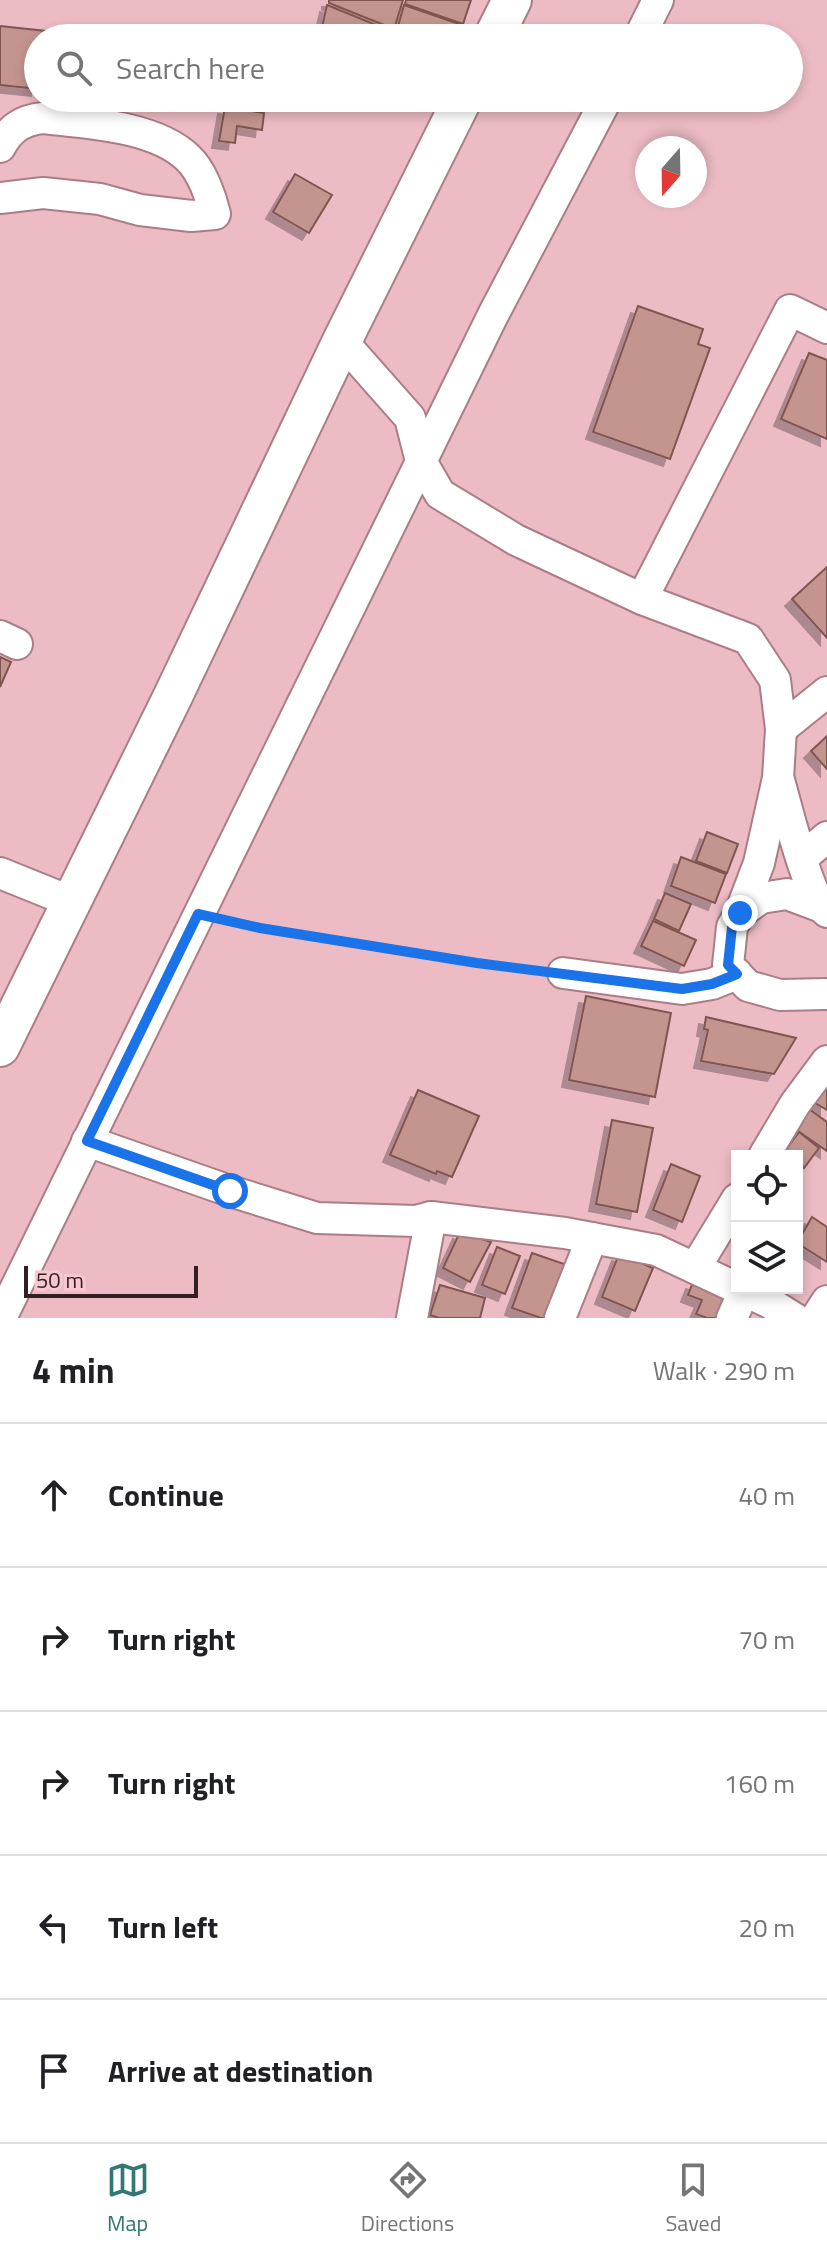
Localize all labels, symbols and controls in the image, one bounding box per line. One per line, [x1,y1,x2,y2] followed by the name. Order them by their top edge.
[24,24,803,112] search box
[116,45,265,91] text: Search here
[52,46,96,90] icon: search
[635,136,707,208] north arrow
[722,895,758,931] route end
[731,1150,803,1294] map controls
[731,1150,803,1222] button: locate
[212,1173,248,1209] route start
[731,1222,803,1294] button: layers
[24,1262,198,1298] scale bar
[36,1263,84,1297] text: 50 m
[32,1344,115,1396] text: 4 min
[653,1351,795,1390] text: Walk · 290 m
[108,1472,224,1518] text: Continue
[32,1473,76,1517] icon: ahead
[738,1476,795,1515] text: 40 m
[108,1616,236,1662] text: Turn right
[32,1617,76,1661] icon: right
[738,1620,795,1659] text: 70 m
[108,1760,236,1806] text: Turn right
[32,1761,76,1805] icon: right
[724,1764,795,1803] text: 160 m
[108,1904,218,1950] text: Turn left
[32,1905,76,1949] icon: left
[738,1908,795,1947] text: 20 m
[108,2048,373,2094] text: Arrive at destination
[32,2049,76,2093] icon: arrive
[106,2158,150,2240] tab: Map
[361,2158,454,2240] tab: Directions
[665,2158,721,2240] tab: Saved

